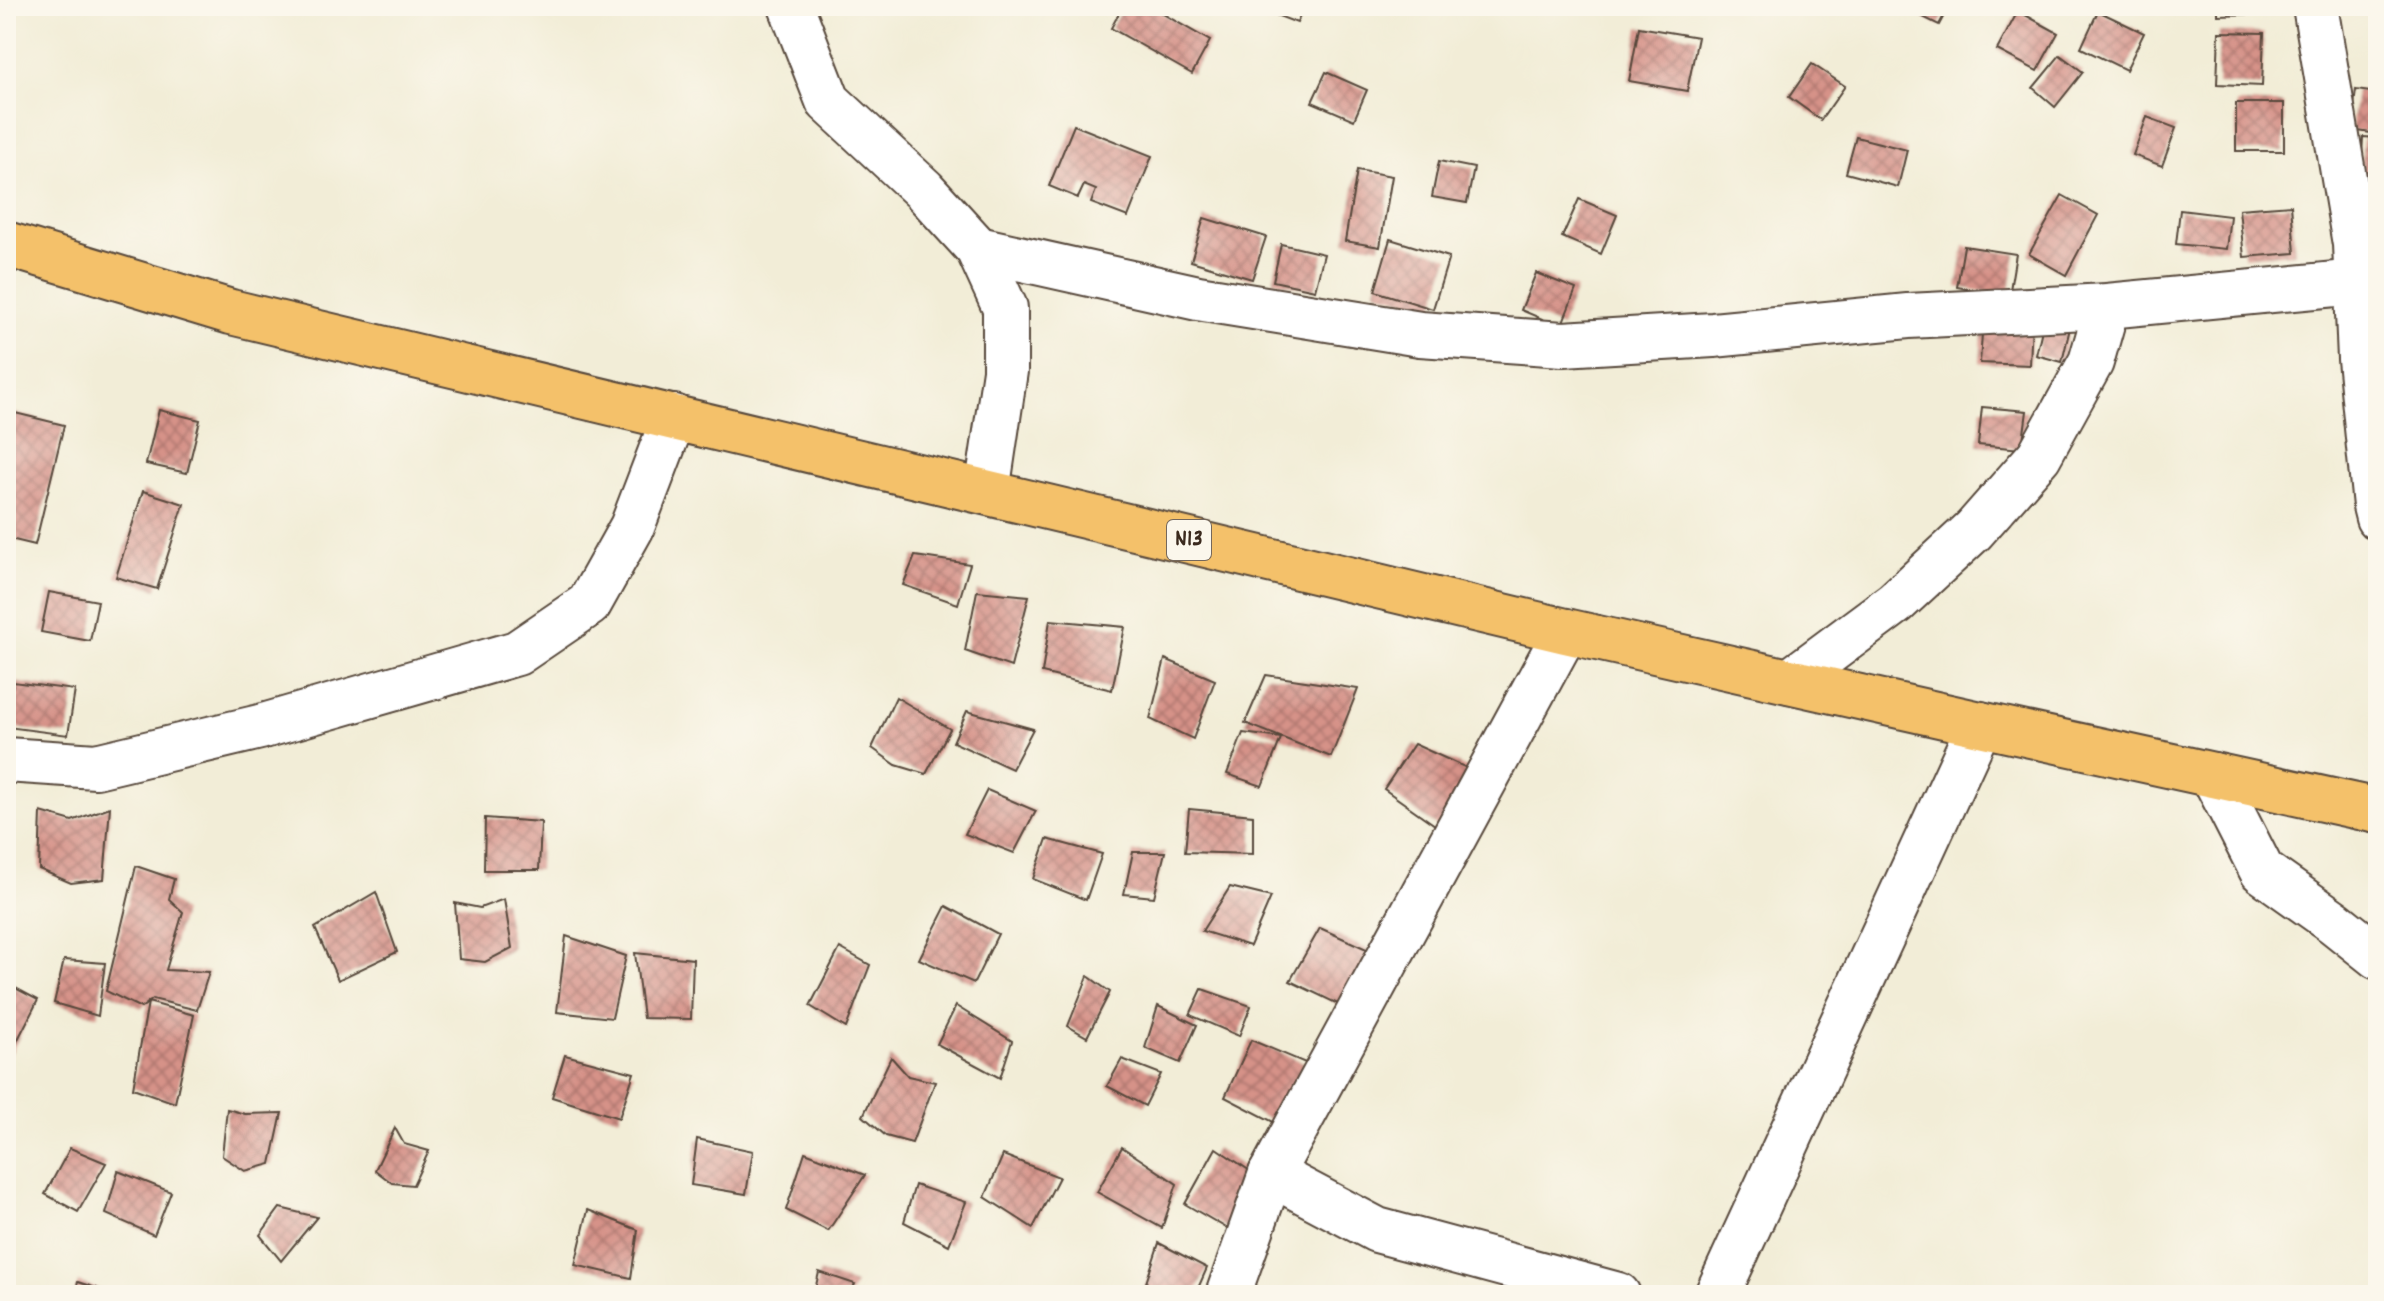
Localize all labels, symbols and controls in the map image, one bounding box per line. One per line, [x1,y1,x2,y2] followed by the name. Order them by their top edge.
[1167,520,1211,560] road number: N13

